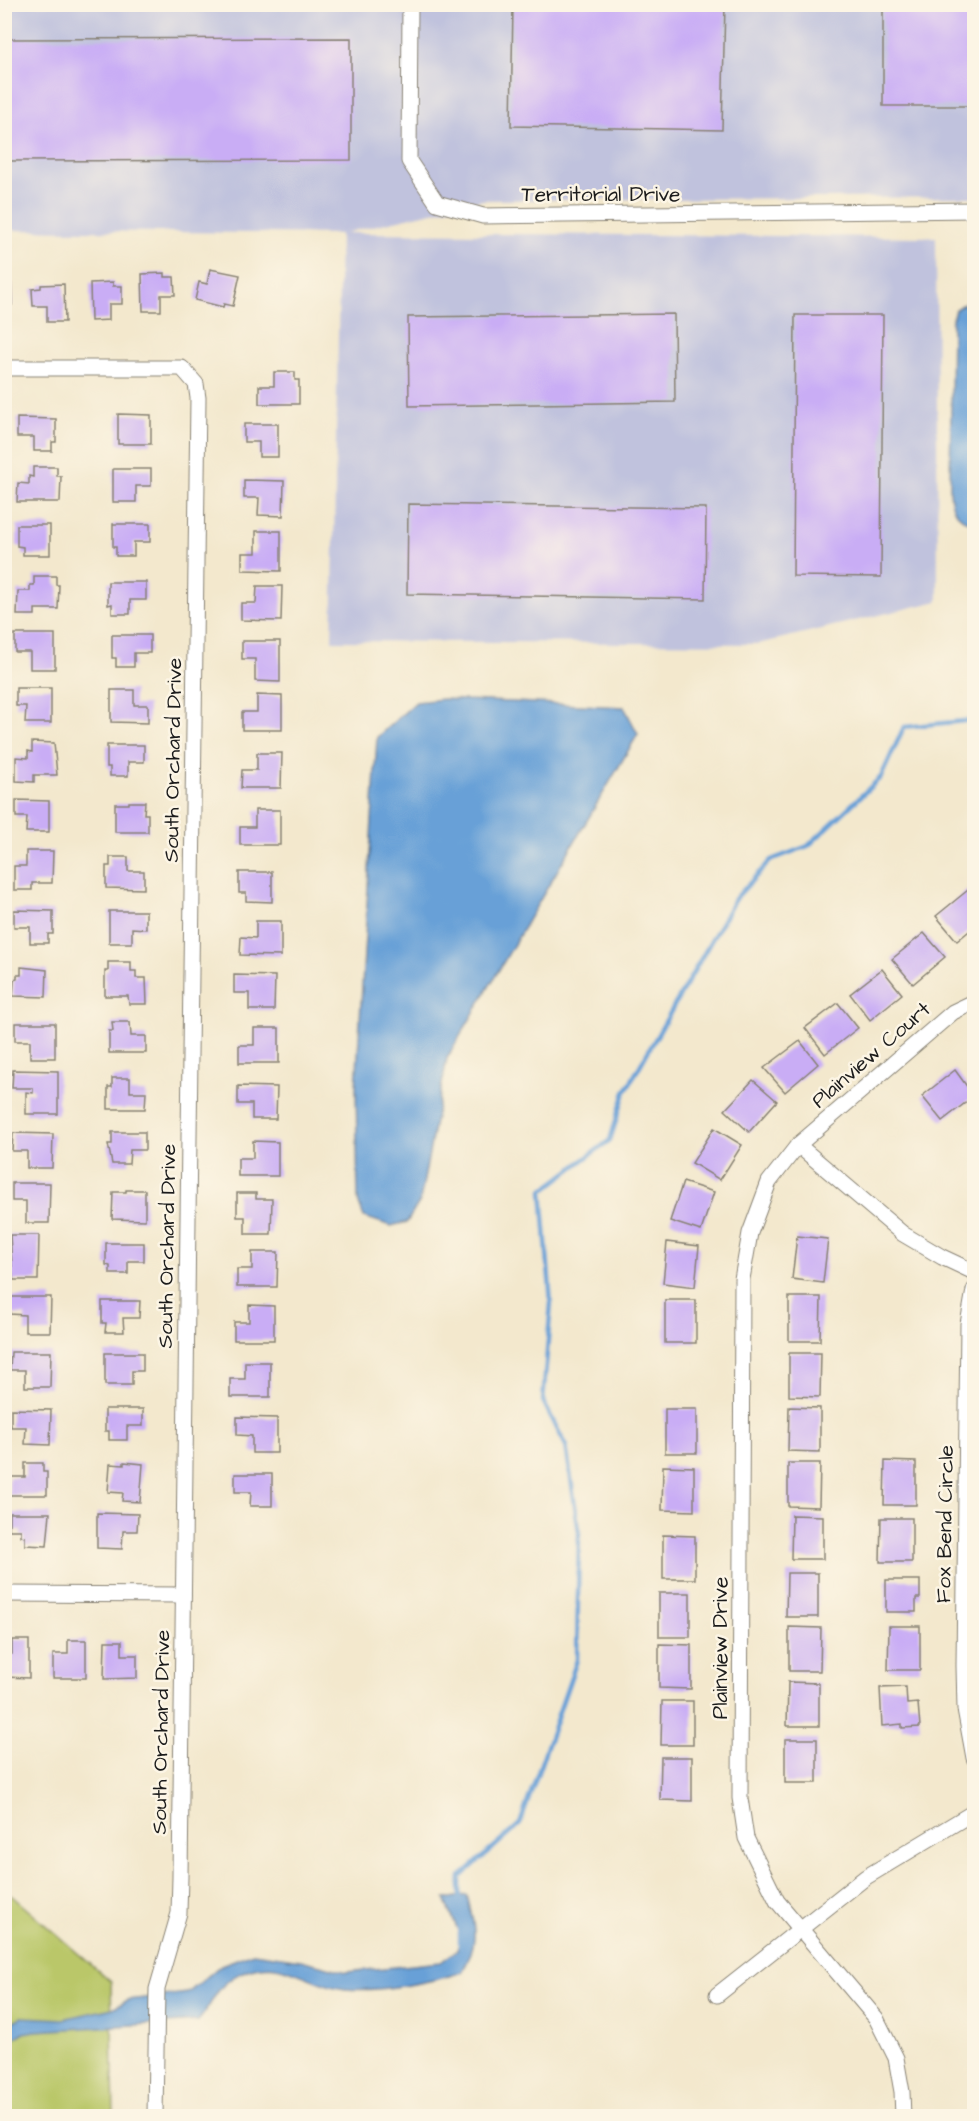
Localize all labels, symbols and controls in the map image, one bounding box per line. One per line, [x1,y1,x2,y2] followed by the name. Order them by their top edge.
[522,180,680,209] street label: Territorial Drive
[157,657,189,863] street label: South Orchard Drive
[805,995,937,1115] street label: Plainview Court
[151,1143,183,1349] street label: South Orchard Drive
[929,1445,961,1603] street label: Fox Bend Circle
[706,1577,735,1719] street label: Plainview Drive
[145,1629,177,1835] street label: South Orchard Drive

